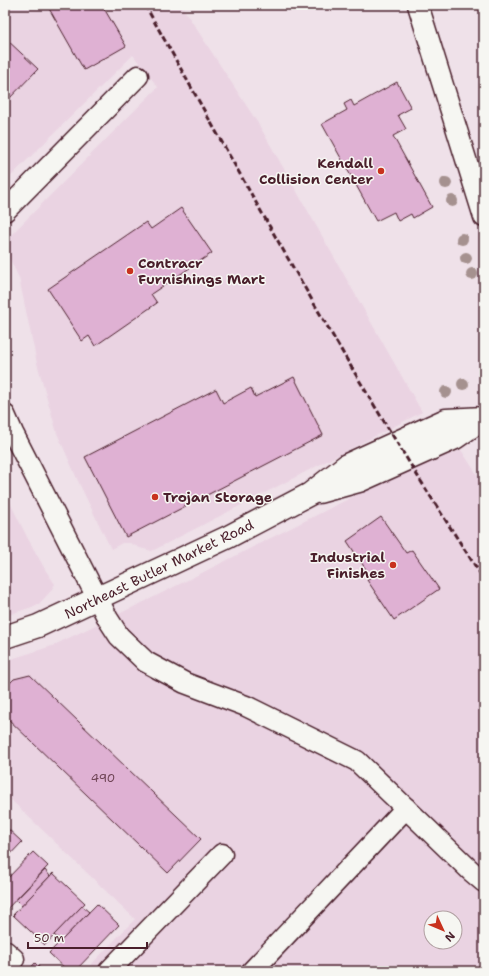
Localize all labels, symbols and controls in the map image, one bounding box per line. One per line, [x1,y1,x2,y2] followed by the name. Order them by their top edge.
[259,154,373,188] place label: Kendall Collision Center
[376,166,386,176] marker: Kendall Collision Center
[138,254,265,288] place label: Contracr Furnishings Mart
[125,266,135,276] marker: Contracr Furnishings Mart
[163,488,272,506] place label: Trojan Storage
[150,492,160,502] marker: Trojan Storage
[61,515,257,623] street label: Northeast Butler Market Road
[310,548,385,582] place label: Industrial Finishes
[388,560,398,570] marker: Industrial Finishes
[91,770,115,786] house number: 490
[423,910,463,950] north arrow
[28,924,147,950] scale bar
[441,928,458,945] text: N
[34,930,64,946] text: 50 m

